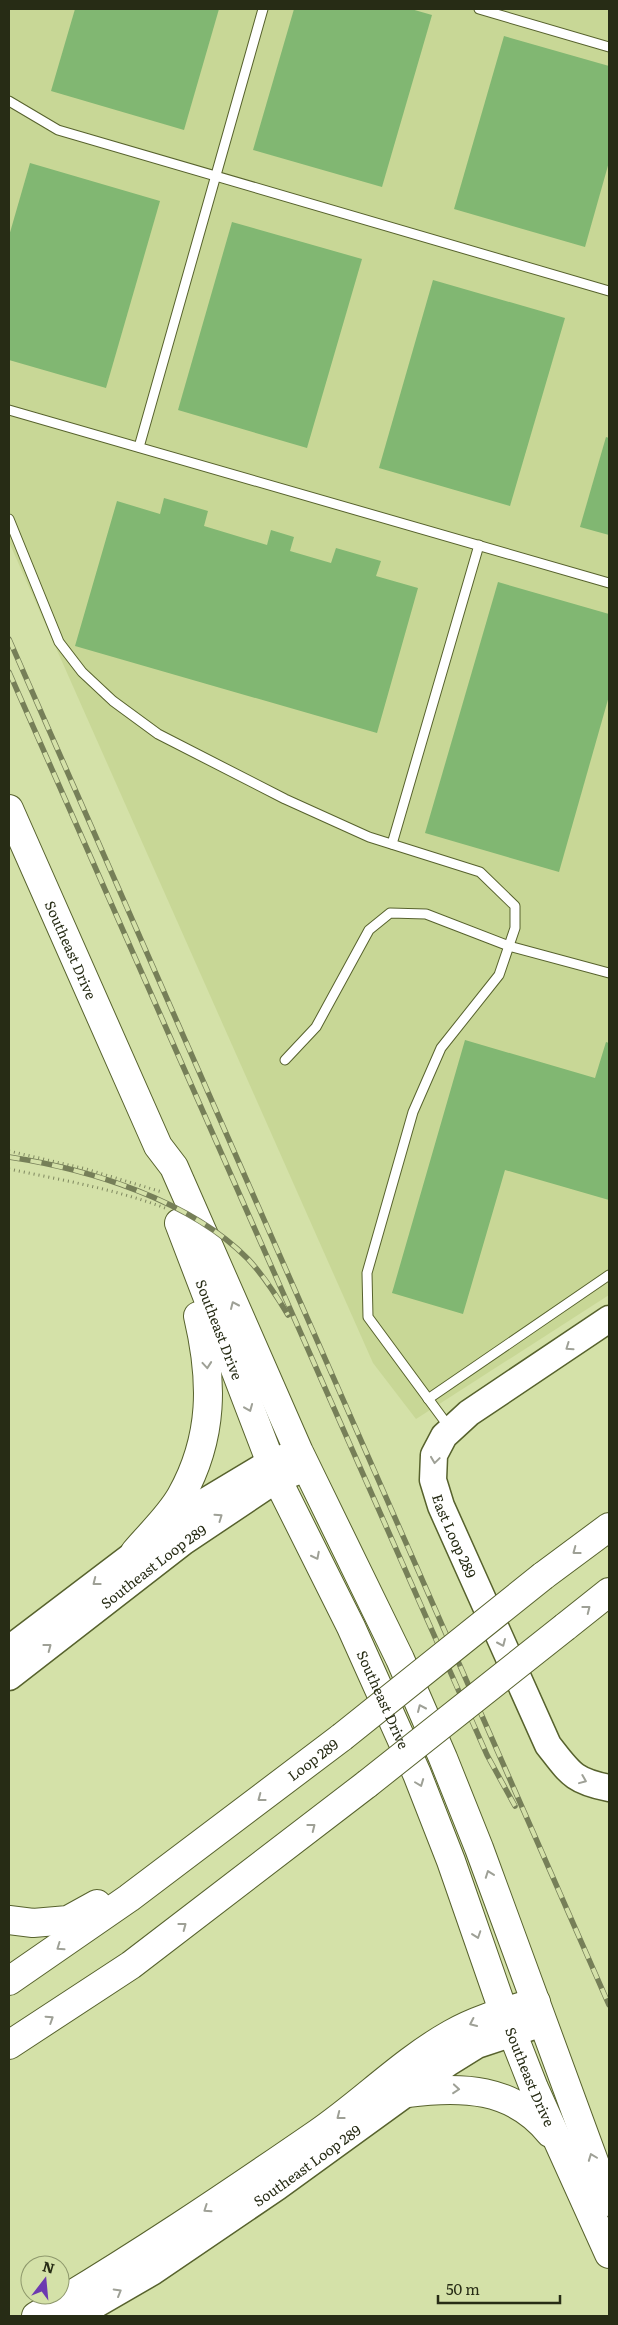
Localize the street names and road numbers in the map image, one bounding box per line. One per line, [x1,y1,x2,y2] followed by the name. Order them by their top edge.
[41,897,102,1002] street label: Southeast Drive
[191,1276,248,1383] street label: Southeast Drive
[428,1491,482,1581] street label: East Loop 289
[96,1519,210,1613] street label: Southeast Loop 289
[353,1647,414,1752] street label: Southeast Drive
[283,1734,342,1785] street label: Loop 289
[501,2024,560,2130] street label: Southeast Drive
[249,2120,365,2210] street label: Southeast Loop 289

